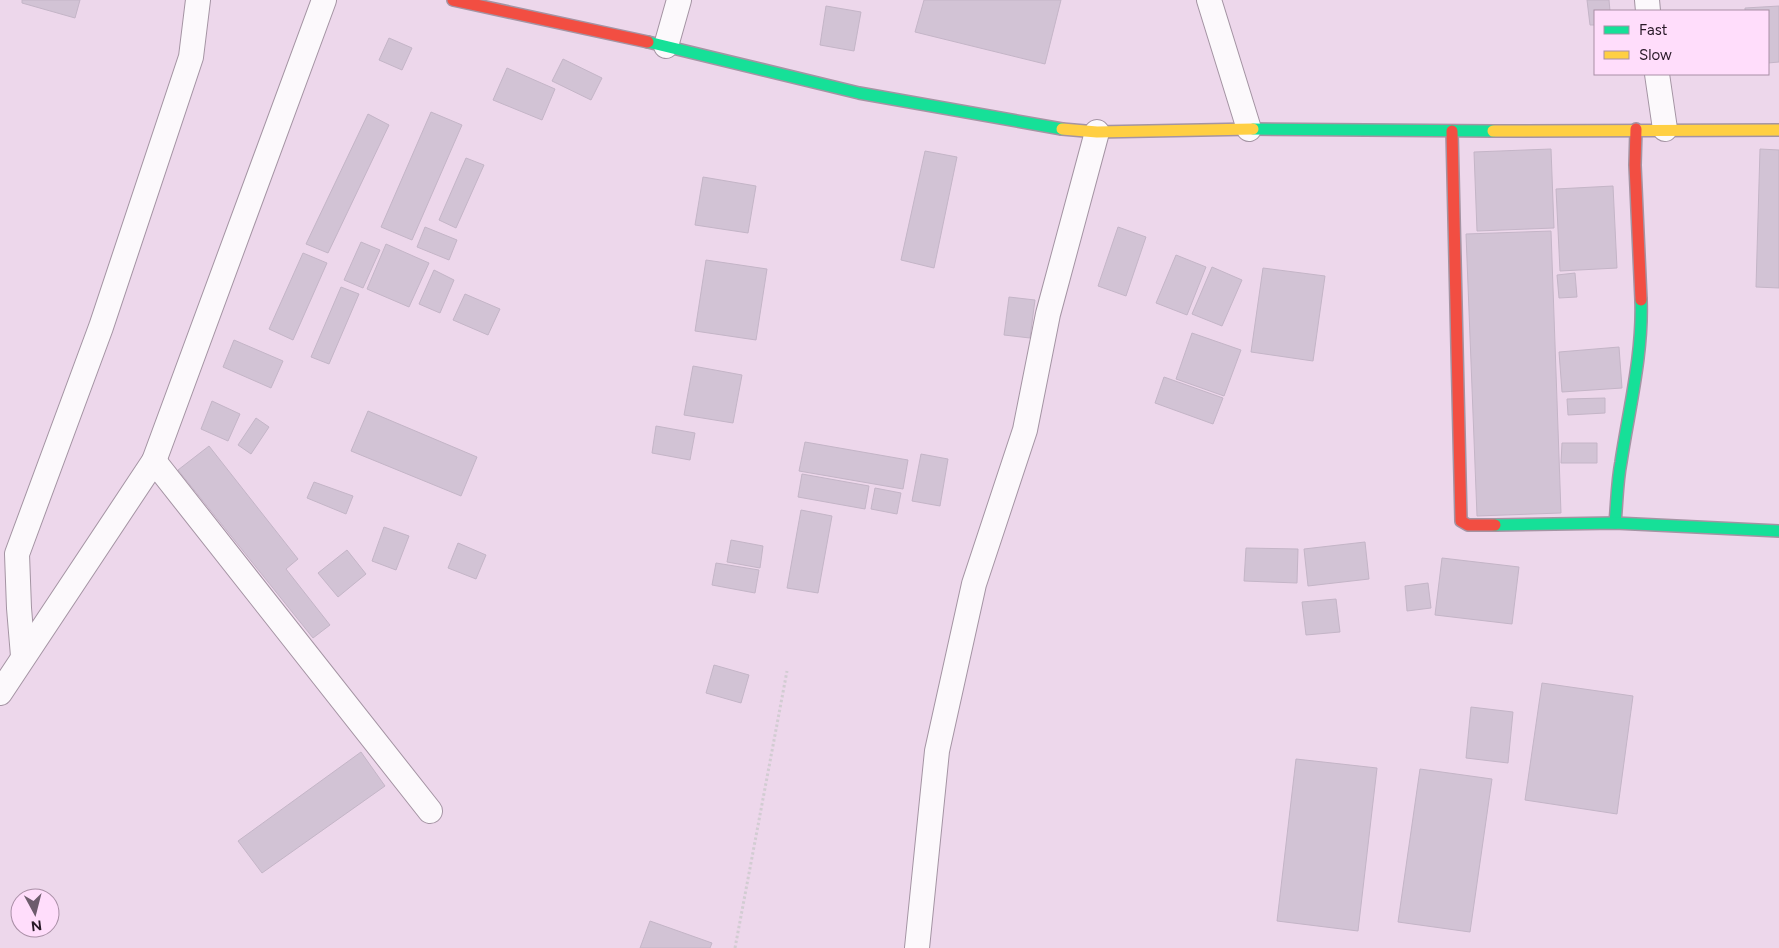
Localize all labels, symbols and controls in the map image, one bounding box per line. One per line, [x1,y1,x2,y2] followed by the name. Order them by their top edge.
[1594,10,1769,75] legend
[1639,21,1668,39] text: Fast
[1639,46,1672,64] text: Slow
[10,888,60,938] north arrow
[30,916,43,935] text: N

